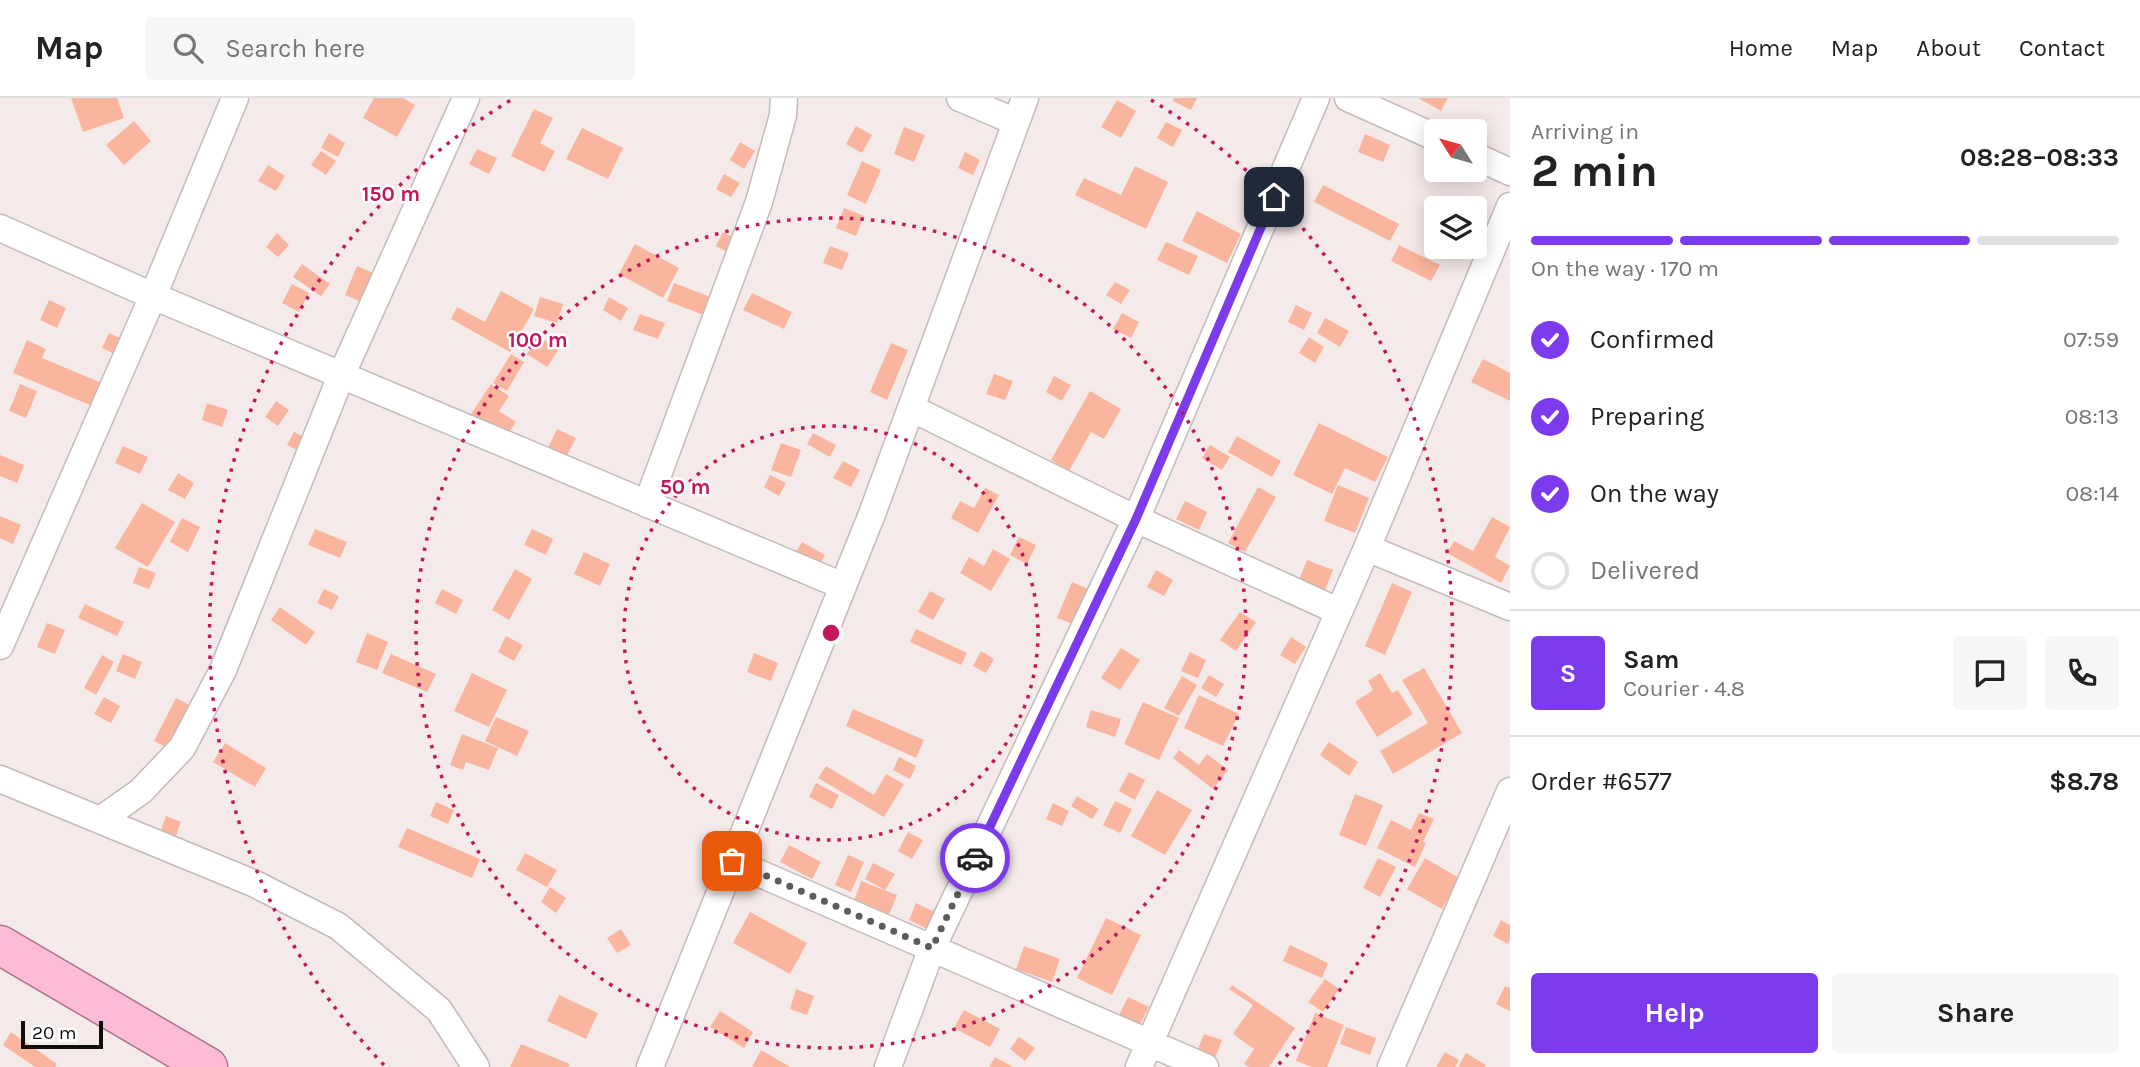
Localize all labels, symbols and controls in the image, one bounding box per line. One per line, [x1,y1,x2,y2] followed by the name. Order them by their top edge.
[145,17,635,80] search box
[35,29,103,67] text: Map
[169,29,207,67] icon: search
[225,33,365,64] text: Search here
[1729,34,1793,62] text: Home
[1831,34,1878,62] text: Map
[1916,34,1981,62] text: About
[2019,34,2105,62] text: Contact
[1531,118,1639,145] text: Arriving in
[1424,119,1488,182] north arrow
[1424,119,1487,259] map controls
[1960,142,2119,173] text: 08:28–08:33
[1531,144,1658,198] text: 2 min
[1244,167,1304,227] pin
[1255,178,1293,216] icon: home
[362,182,420,206] text: 150 m
[1424,196,1487,259] button: layers
[1531,255,1719,282] text: On the way · 170 m
[1531,321,1569,359] icon: check
[1590,324,1715,355] text: Confirmed
[2063,326,2119,353] text: 07:59
[508,328,568,352] text: 100 m
[1531,398,1569,436] icon: check
[1590,401,1704,432] text: Preparing
[2065,403,2119,430] text: 08:13
[660,475,710,499] text: 50 m
[1531,475,1569,513] icon: check
[1590,478,1719,509] text: On the way
[2065,480,2119,507] text: 08:14
[1590,555,1700,586] text: Delivered
[819,621,843,645] centre of rings
[1953,636,2027,710] button: chat
[2045,636,2119,710] button: phone
[1623,644,1679,675] text: Sam
[1560,658,1576,689] text: S
[1623,675,1745,702] text: Courier · 4.8
[1531,766,1672,797] text: Order #6577
[2049,766,2119,797] text: $8.78
[940,823,1010,893] courier
[702,831,762,891] pin
[956,839,994,877] icon: car
[713,842,751,880] icon: bag
[1531,973,1818,1053] button: Help
[1832,973,2119,1053] button: Share
[21,1018,103,1050] scale bar
[32,1022,77,1044] text: 20 m

